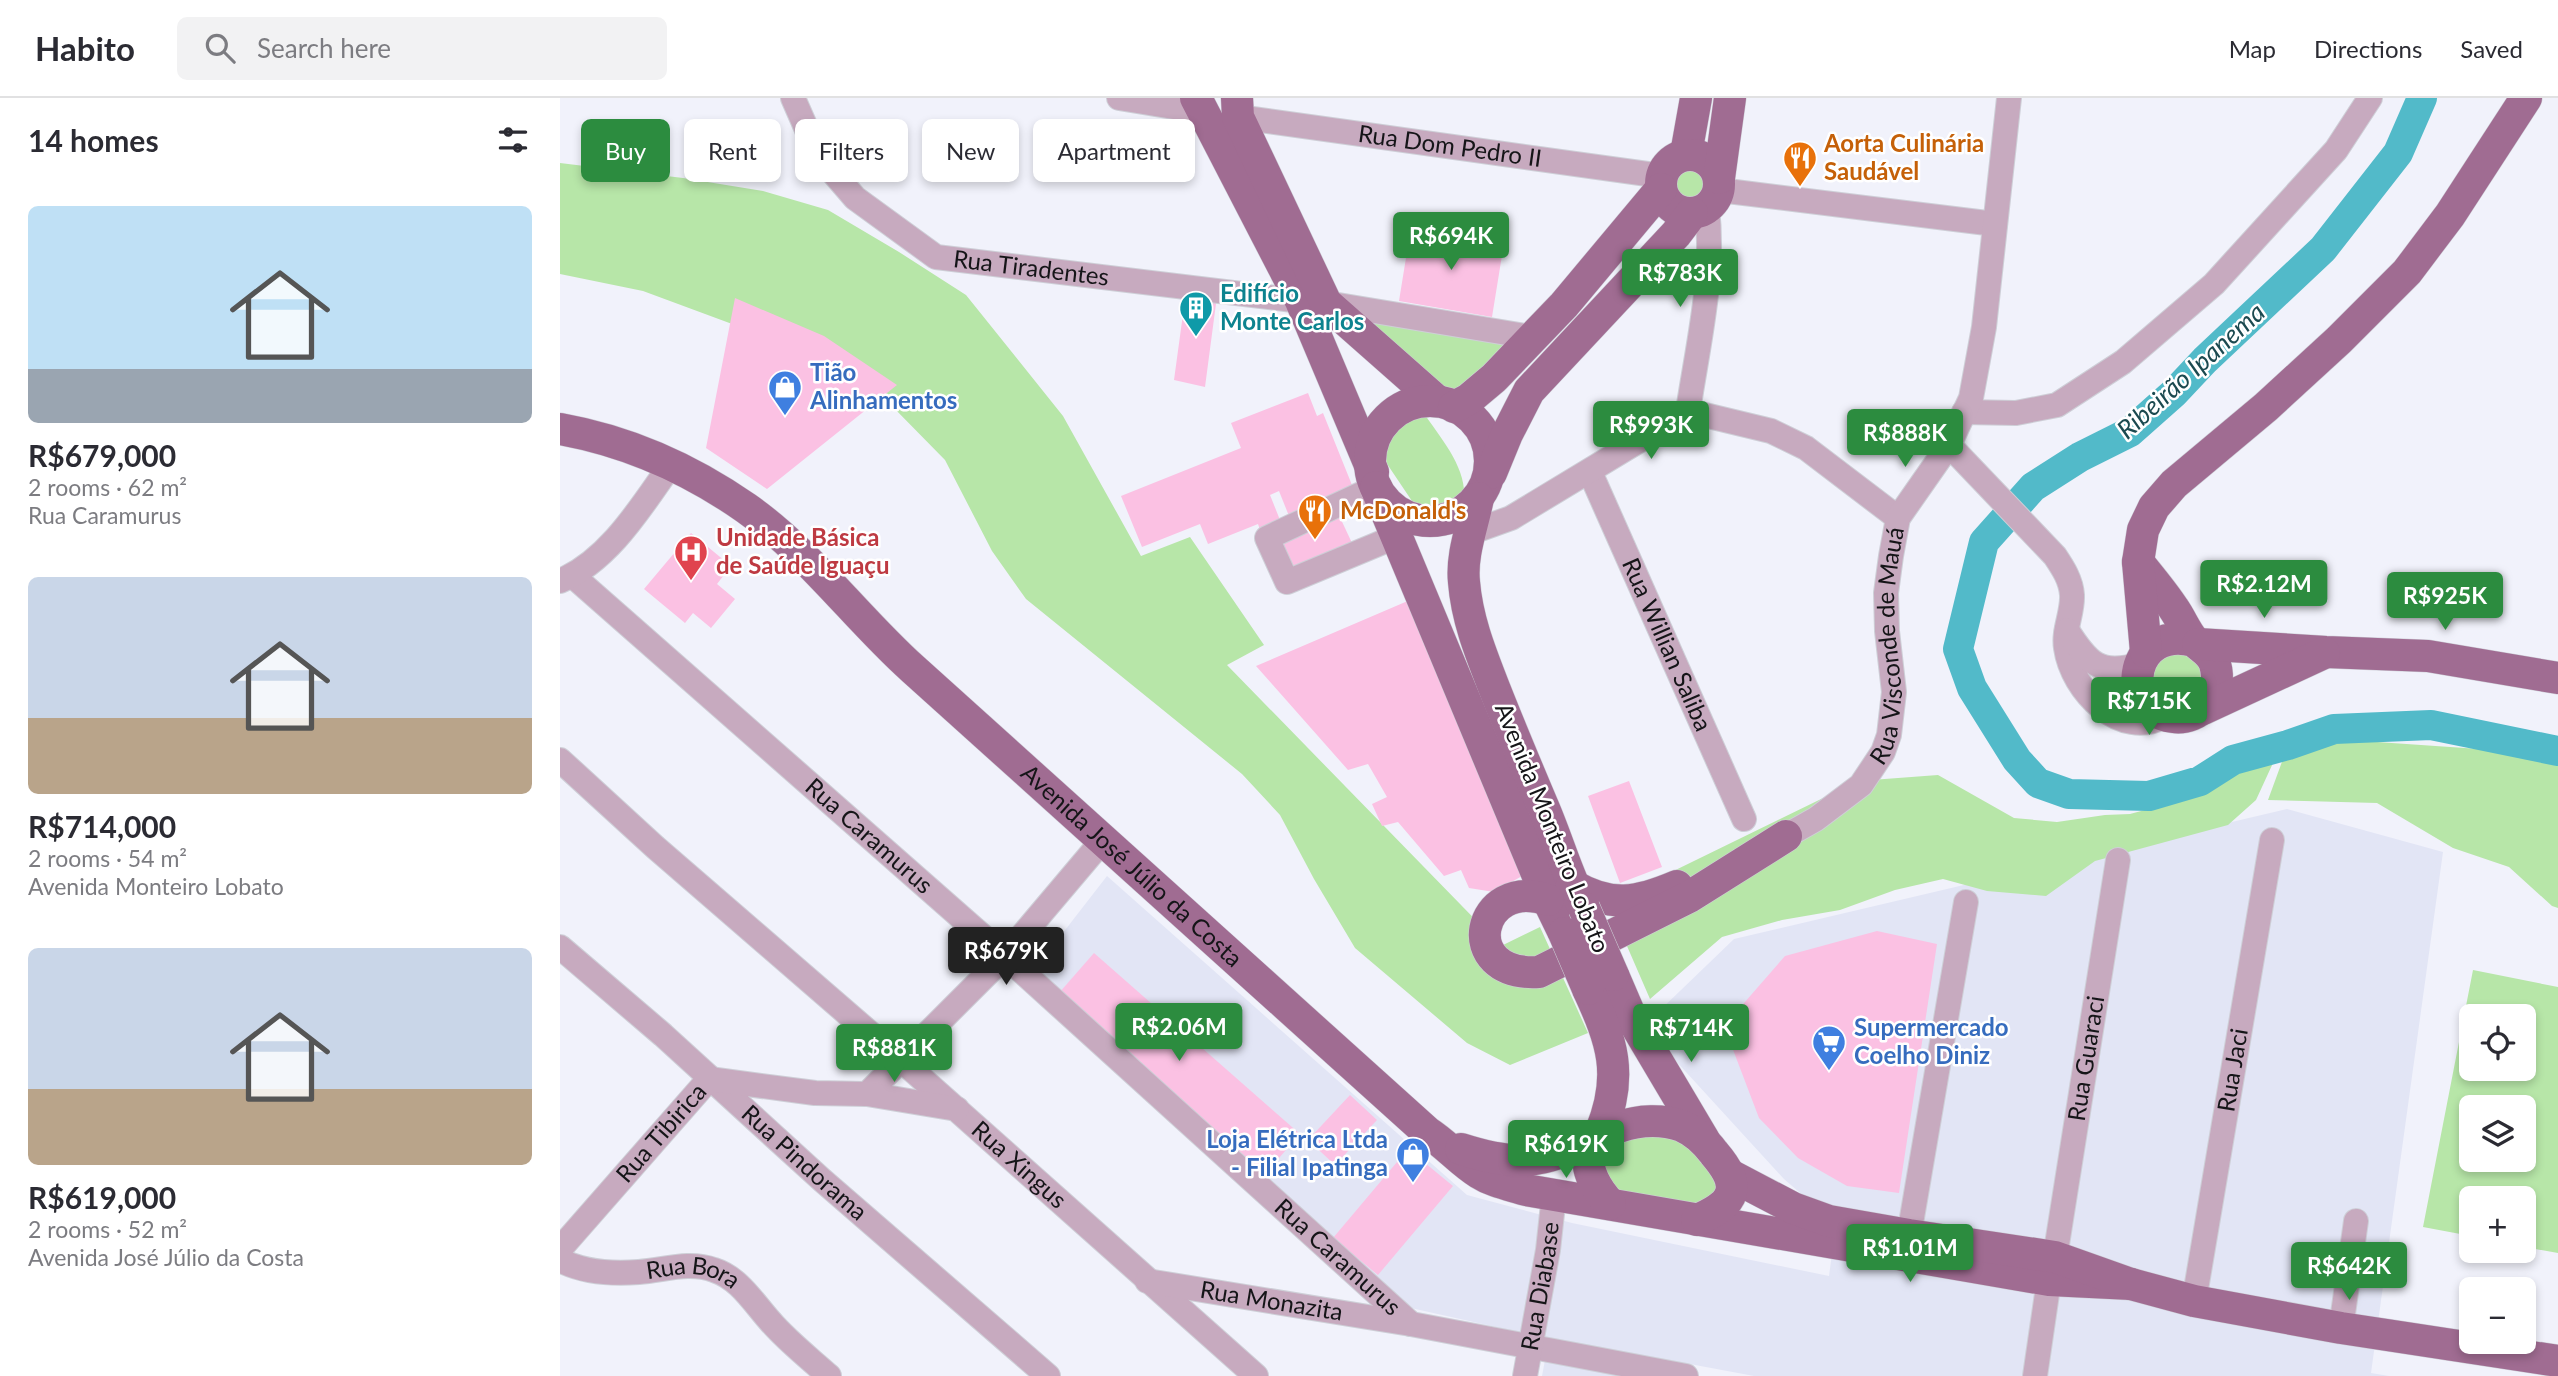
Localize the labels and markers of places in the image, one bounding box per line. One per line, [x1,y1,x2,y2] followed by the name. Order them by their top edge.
[1823,128,1984,185] place label: Aorta Culinária Saudável
[1781,139,1819,188] restaurant icon: Aorta Culinária Saudável
[1394,212,1508,272] pin: R$694K
[1623,250,1737,309] pin: R$783K
[1220,278,1364,335] place label: Edifício Monte Carlos
[1177,289,1215,338] building icon: Edifício Monte Carlos
[809,357,957,414] place label: Tião Alinhamentos
[766,368,804,417] shop icon: Tião Alinhamentos
[1594,402,1708,461] pin: R$993K
[1848,410,1962,469] pin: R$888K
[1296,492,1334,541] restaurant icon: McDonald's
[1340,495,1466,524] place label: McDonald's
[716,522,890,579] place label: Unidade Básica de Saúde Iguaçu
[672,533,710,582] hospital icon: Unidade Básica de Saúde Iguaçu
[2199,560,2329,620] pin: R$2.12M
[2388,573,2502,632] pin: R$925K
[2092,678,2206,737] pin: R$715K
[949,928,1063,987] pin: R$679K
[1114,1004,1244,1063] pin: R$2.06M
[1634,1004,1748,1064] pin: R$714K
[1854,1012,2009,1069] place label: Supermercado Coelho Diniz
[1810,1023,1848,1072] supermarket icon: Supermercado Coelho Diniz
[837,1024,951,1084] pin: R$881K
[1509,1121,1623,1180] pin: R$619K
[1206,1124,1388,1181] place label: Loja Elétrica Ltda - Filial Ipatinga
[1394,1135,1432,1184] shop icon: Loja Elétrica Ltda - Filial Ipatinga
[1845,1224,1975,1284] pin: R$1.01M
[2292,1242,2406,1302] pin: R$642K

